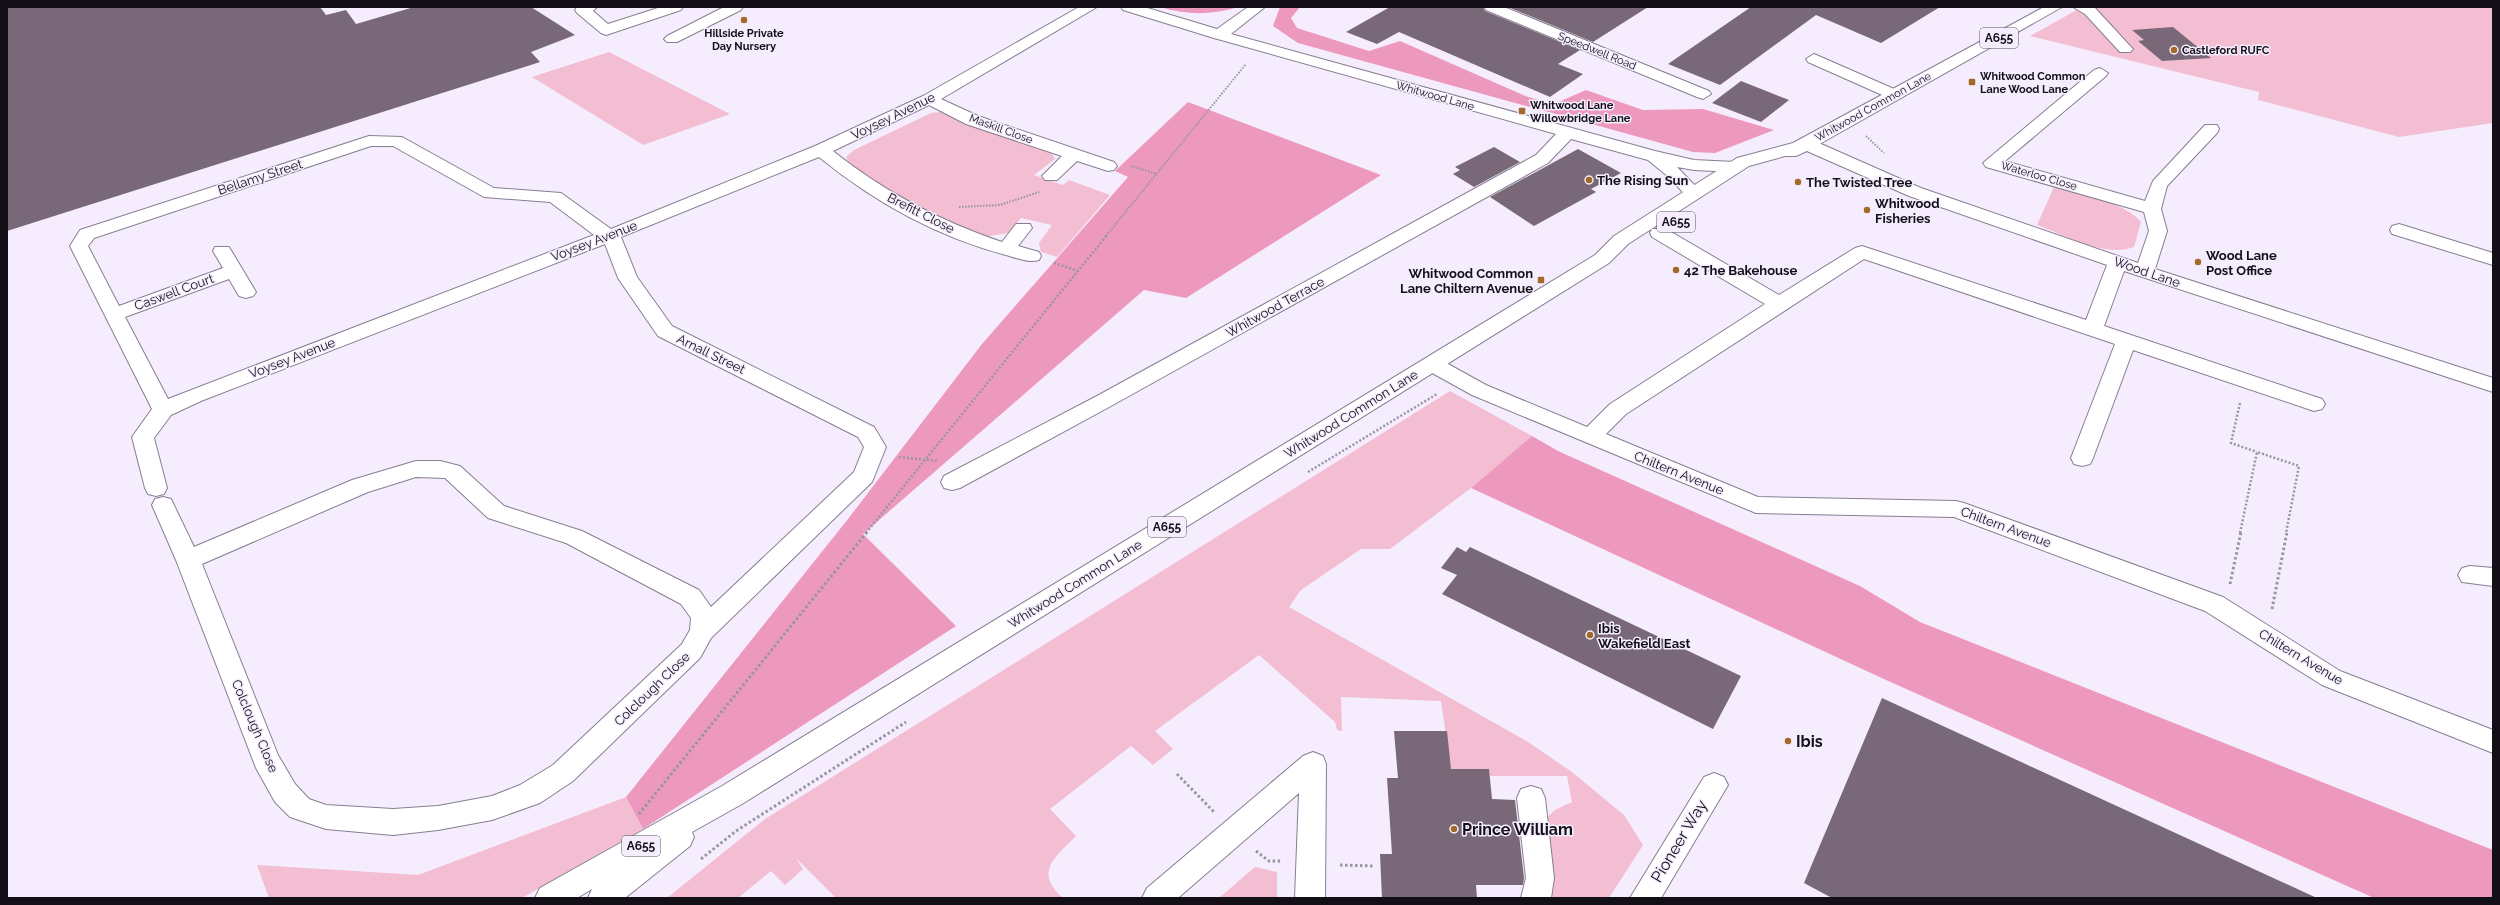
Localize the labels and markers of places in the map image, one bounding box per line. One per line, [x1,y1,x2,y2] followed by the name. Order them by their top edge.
[739,15,749,25] marker: Hillside Private Day Nursery
[704,27,784,53] place label: Hillside Private Day Nursery
[2182,44,2270,57] place label: Castleford RUFC
[2169,45,2179,55] marker: Castleford RUFC
[1980,70,2086,96] place label: Whitwood Common Lane Wood Lane
[1967,77,1977,87] marker: Whitwood Common Lane Wood Lane
[1530,99,1631,125] place label: Whitwood Lane Willowbridge Lane
[1517,106,1527,116] marker: Whitwood Lane Willowbridge Lane
[1597,173,1689,188] place label: The Rising Sun
[1584,175,1594,185] marker: The Rising Sun
[1806,175,1912,190] place label: The Twisted Tree
[1793,177,1803,187] marker: The Twisted Tree
[1875,196,1940,226] place label: Whitwood Fisheries
[1862,205,1872,215] marker: Whitwood Fisheries
[2206,248,2277,278] place label: Wood Lane Post Office
[2193,257,2203,267] marker: Wood Lane Post Office
[1684,263,1797,278] place label: 42 The Bakehouse
[1671,265,1681,275] marker: 42 The Bakehouse
[1400,266,1533,296] place label: Whitwood Common Lane Chiltern Avenue
[1536,275,1546,285] marker: Whitwood Common Lane Chiltern Avenue
[1598,621,1691,651] place label: Ibis Wakefield East
[1585,630,1595,640] marker: Ibis Wakefield East
[1796,732,1823,751] place label: Ibis
[1783,736,1793,746] marker: Ibis
[1462,820,1573,839] place label: Prince William
[1449,824,1459,834] marker: Prince William

